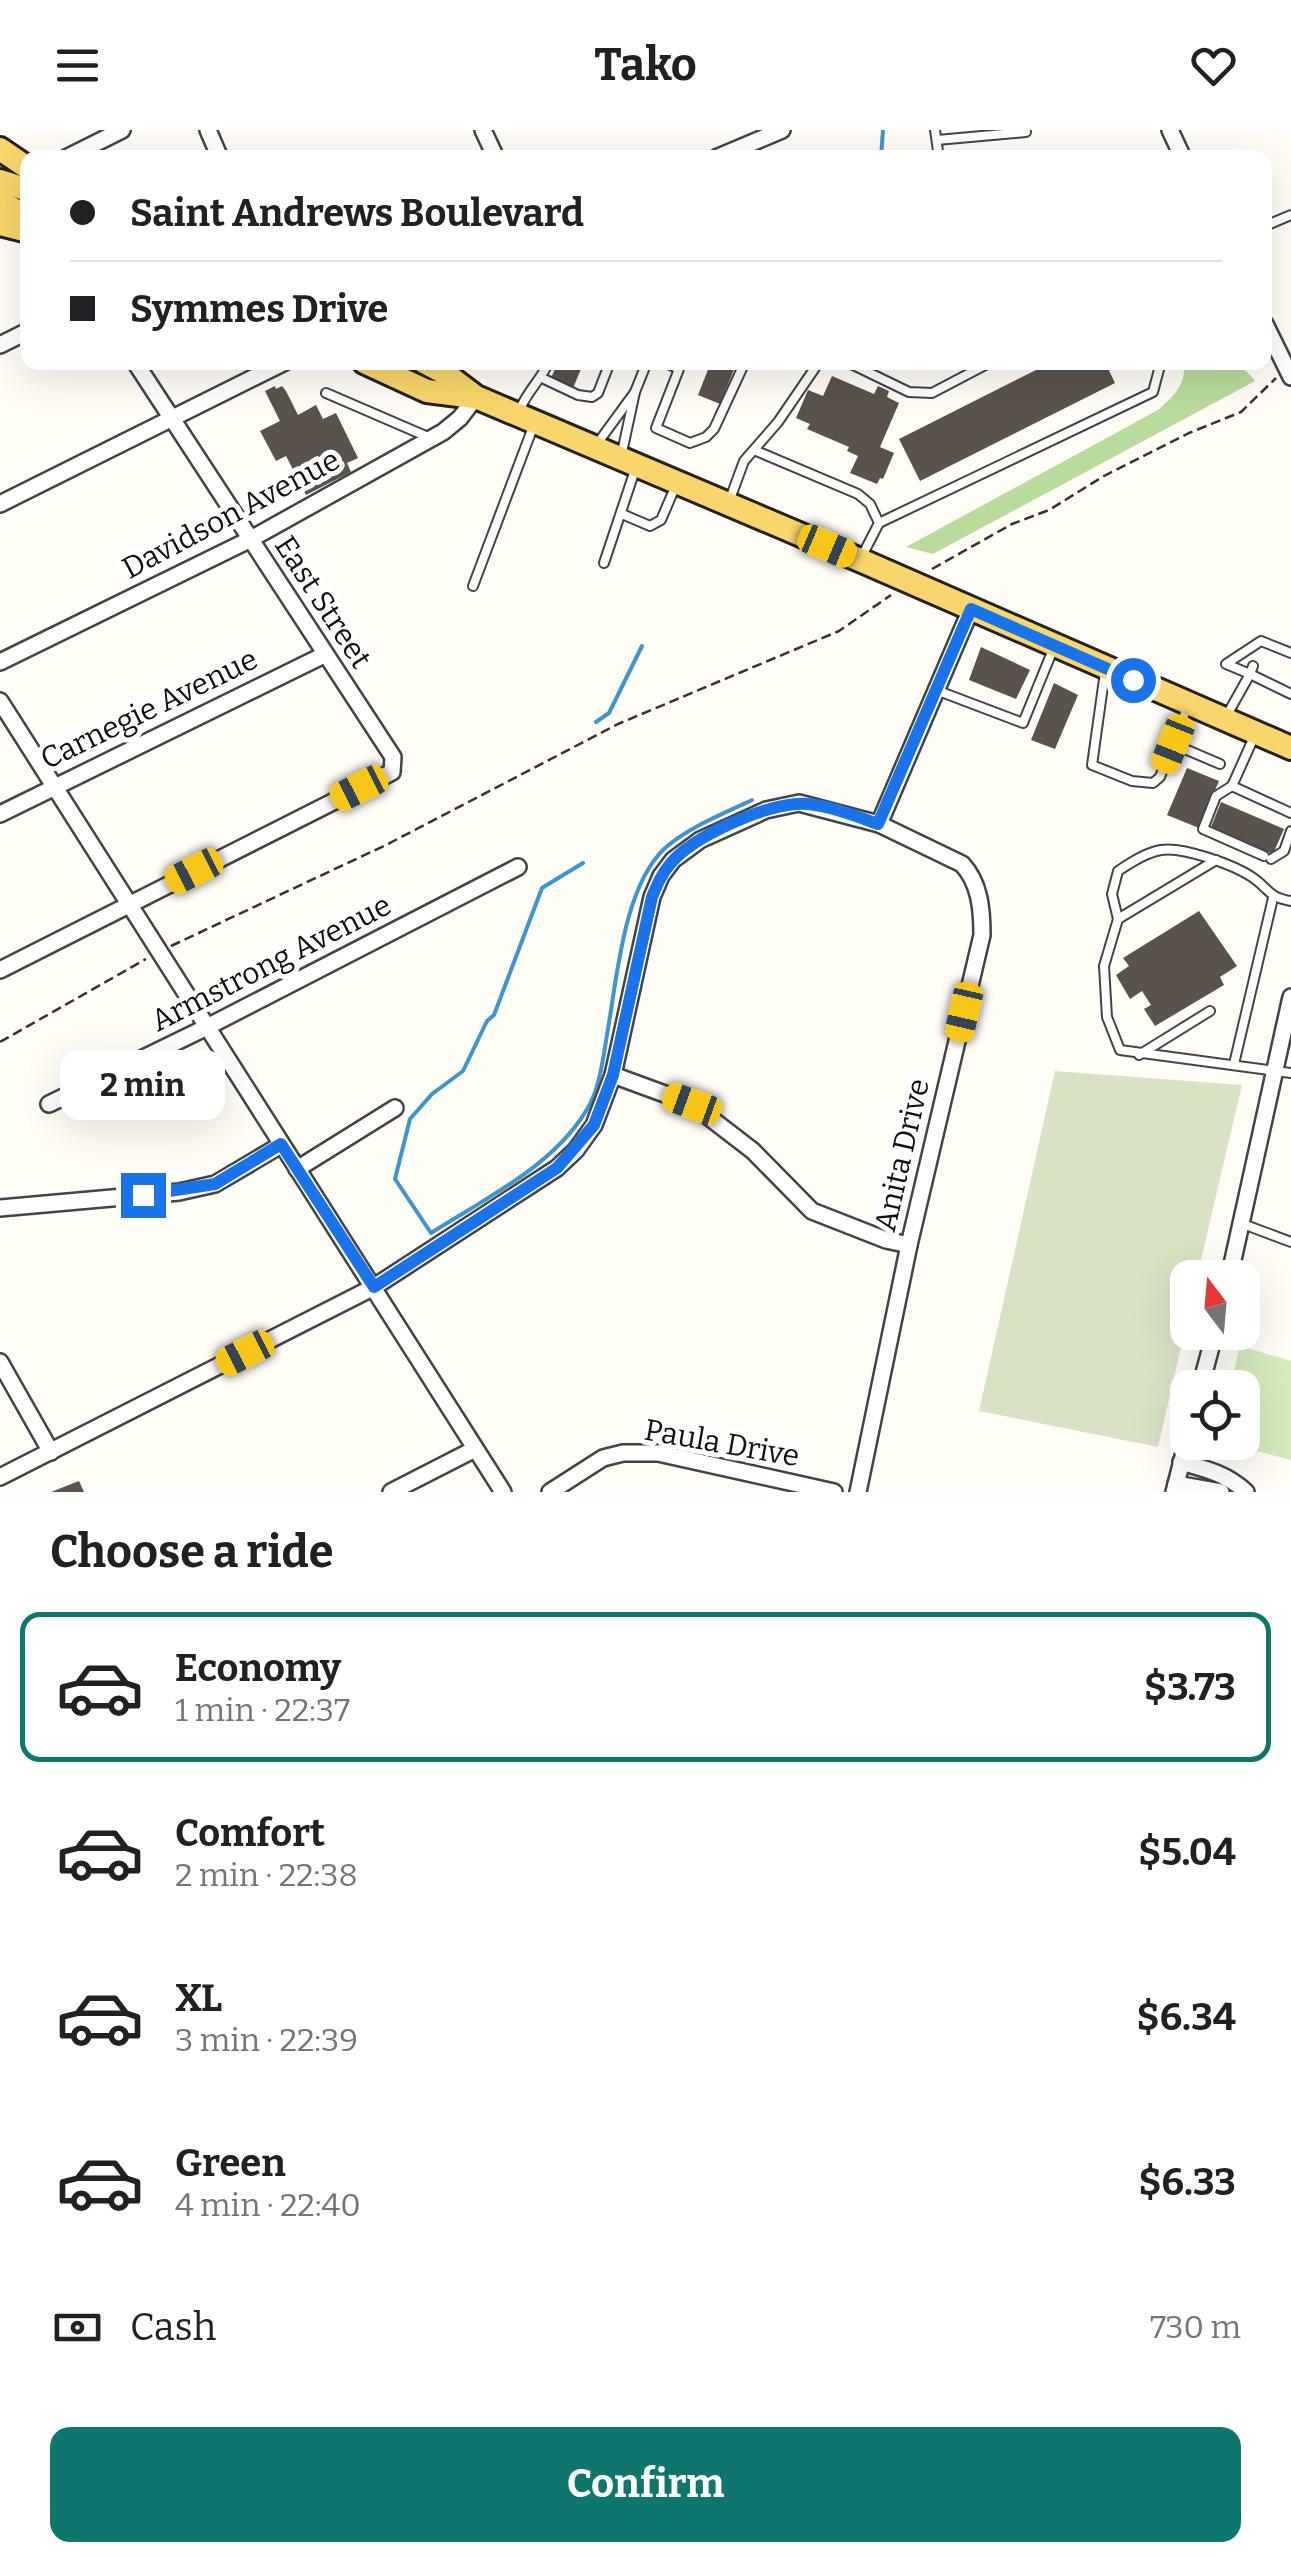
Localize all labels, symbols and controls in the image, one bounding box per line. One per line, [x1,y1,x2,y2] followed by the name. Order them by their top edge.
[50,38,105,93] icon: menu
[594,38,697,92] text: Tako
[1186,38,1241,93] icon: heart
[130,190,584,236] text: Saint Andrews Boulevard
[130,286,388,332] text: Symmes Drive
[116,442,346,586] street label: Davidson Avenue
[794,520,860,572] car
[267,529,379,675] street label: East Street
[35,641,263,777] street label: Carnegie Avenue
[1111,658,1156,703] route start
[1148,711,1198,777] car
[325,761,393,815] car
[160,844,228,898] car
[145,887,397,1039] street label: Armstrong Avenue
[943,979,985,1045] car
[61,1050,226,1120] callout: 2 min
[100,1066,185,1104] text: 2 min
[867,1075,937,1235] street label: Anita Drive
[659,1080,725,1128] car
[121,1173,166,1218] route end
[1170,1260,1260,1350] north arrow
[1170,1260,1260,1460] map controls
[211,1326,279,1380] car
[1170,1370,1260,1460] button: locate
[642,1412,802,1474] street label: Paula Drive
[50,1525,333,1579] text: Choose a ride
[55,1642,145,1732] icon: car
[175,1645,341,1691] text: Economy
[1144,1664,1236,1710] text: $3.73
[175,1691,350,1729] text: 1 min · 22:37
[55,1807,145,1897] icon: car
[175,1810,325,1856] text: Comfort
[1138,1829,1236,1875] text: $5.04
[175,1856,358,1894] text: 2 min · 22:38
[55,1972,145,2062] icon: car
[175,1975,222,2021] text: XL
[1137,1994,1236,2040] text: $6.34
[175,2021,358,2059] text: 3 min · 22:39
[55,2137,145,2227] icon: car
[175,2140,286,2186] text: Green
[1138,2159,1236,2205] text: $6.33
[175,2186,361,2224] text: 4 min · 22:40
[50,2300,105,2355] icon: cash
[130,2304,216,2350] text: Cash
[1150,2308,1241,2346] text: 730 m
[50,2427,1241,2542] button: Confirm

